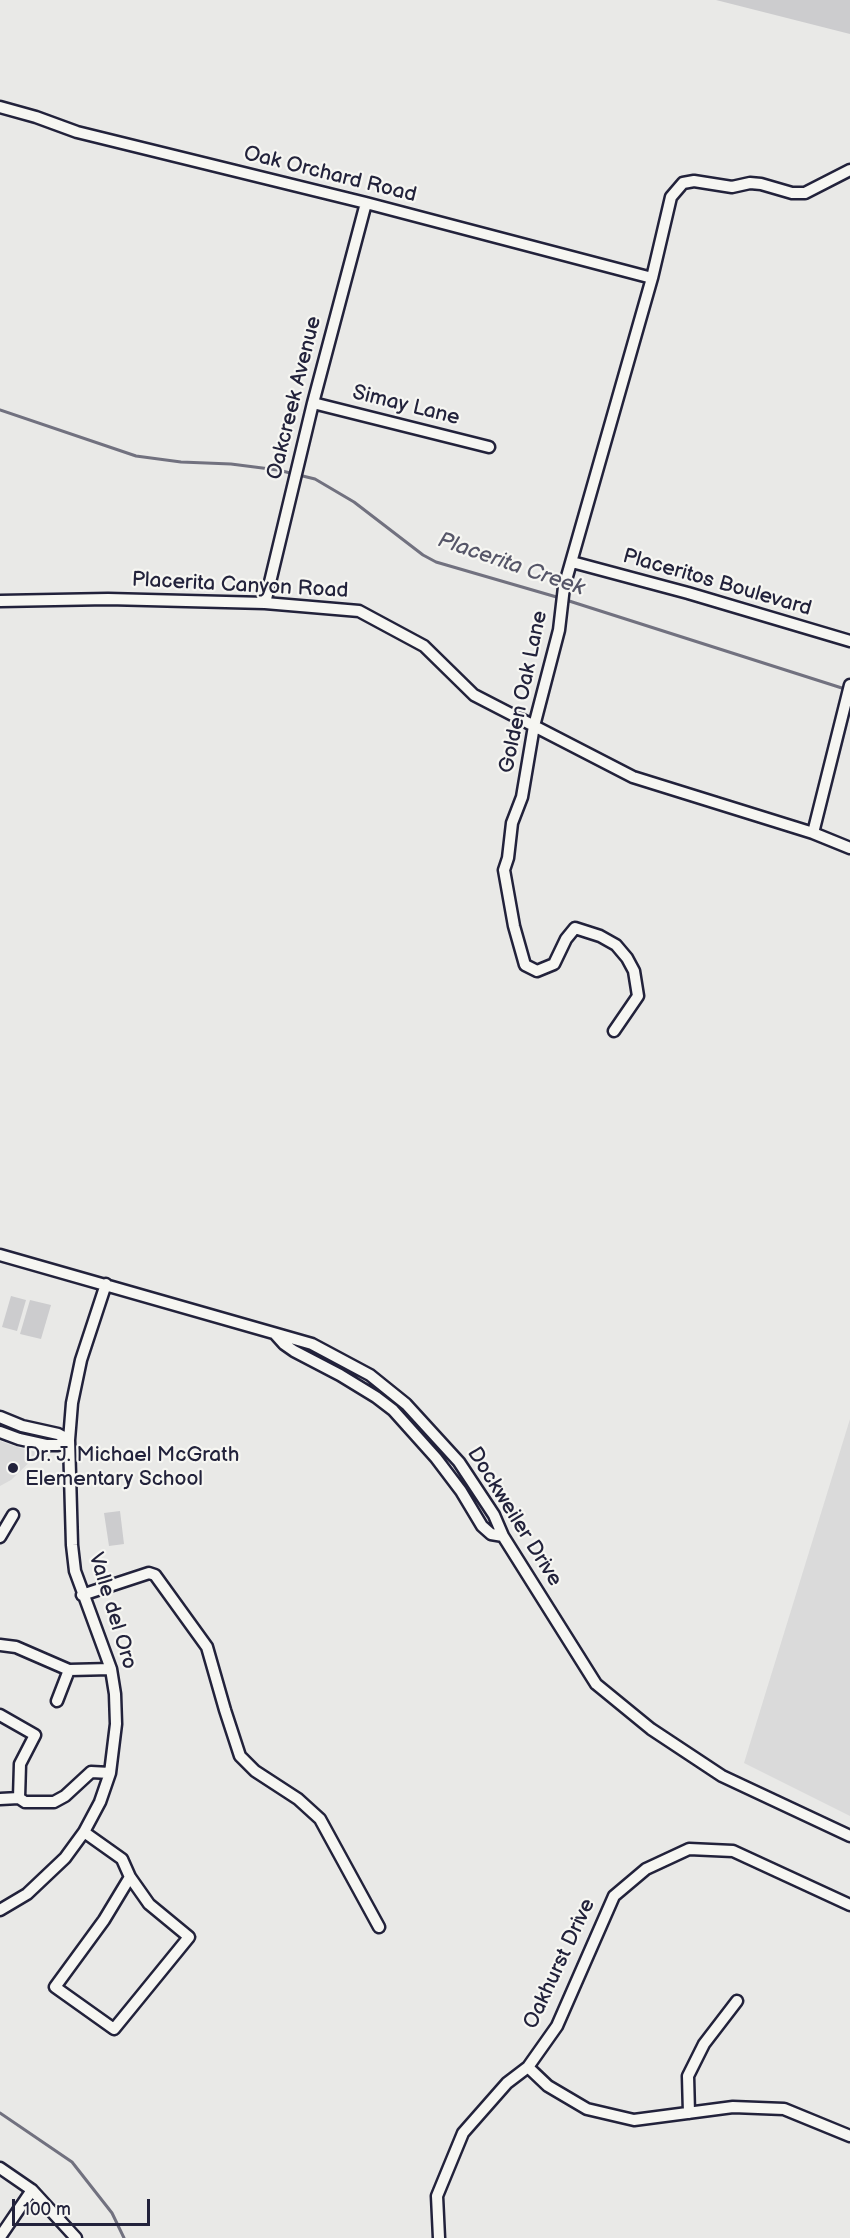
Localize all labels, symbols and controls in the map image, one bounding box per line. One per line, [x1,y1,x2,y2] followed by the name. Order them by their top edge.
[241,141,419,209] street label: Oak Orchard Road
[263,314,327,482] street label: Oakcreek Avenue
[350,381,462,431] street label: Simay Lane
[434,528,588,602] water label: Placerita Creek
[620,544,814,622] street label: Placeritos Boulevard
[131,568,349,604] street label: Placerita Canyon Road
[494,608,554,776] street label: Golden Oak Lane
[25,1443,239,1493] place label: Dr. J. Michael McGrath Elementary School
[461,1443,567,1591] street label: Dockweiler Drive
[6,1461,20,1475] marker: Dr. J. Michael McGrath Elementary School
[82,1550,142,1672] street label: Valle del Oro
[519,1895,601,2033] street label: Oakhurst Drive
[15,2187,153,2225] scale bar
[23,2199,71,2220] text: 100 m

